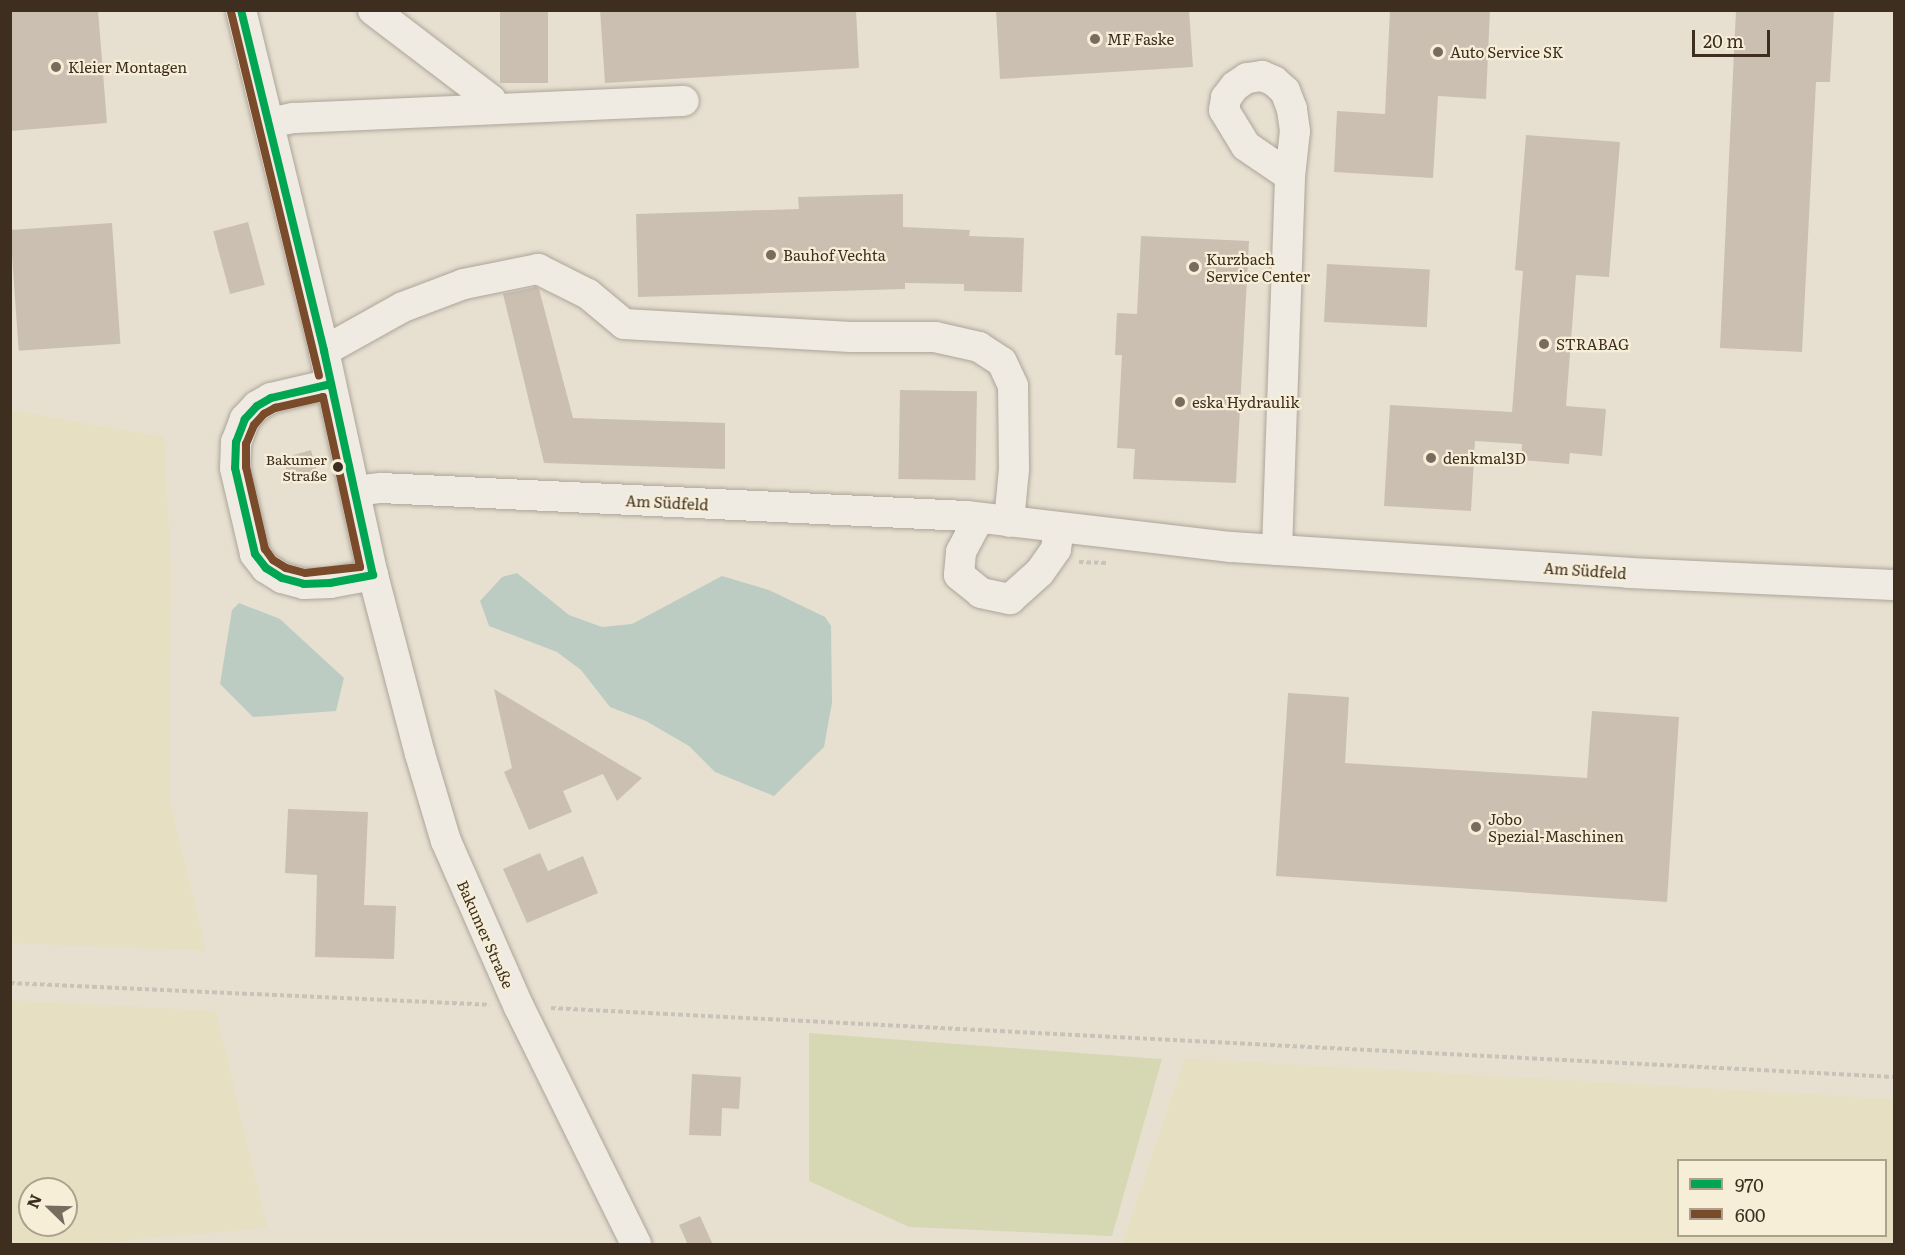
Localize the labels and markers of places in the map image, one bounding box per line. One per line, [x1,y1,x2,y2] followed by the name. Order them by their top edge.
[1107,30,1174,48] place label: MF Faske
[1088,32,1102,46] marker: MF Faske
[1450,43,1563,61] place label: Auto Service SK
[1431,45,1445,59] marker: Auto Service SK
[68,58,187,76] place label: Kleier Montagen
[49,60,63,74] marker: Kleier Montagen
[783,246,886,264] place label: Bauhof Vechta
[764,248,778,262] marker: Bauhof Vechta
[1206,249,1310,284] place label: Kurzbach Service Center
[1187,260,1201,274] marker: Kurzbach Service Center
[1556,335,1629,353] place label: STRABAG
[1537,337,1551,351] marker: STRABAG
[1192,393,1299,411] place label: eska Hydraulik
[1173,395,1187,409] marker: eska Hydraulik
[1443,449,1526,467] place label: denkmal3D
[266,451,327,484] place label: Bakumer Straße
[1424,451,1438,465] marker: denkmal3D
[332,461,344,473] marker: Bakumer Straße
[1488,809,1624,844] place label: Jobo Spezial-Maschinen
[1469,820,1483,834] marker: Jobo Spezial-Maschinen

